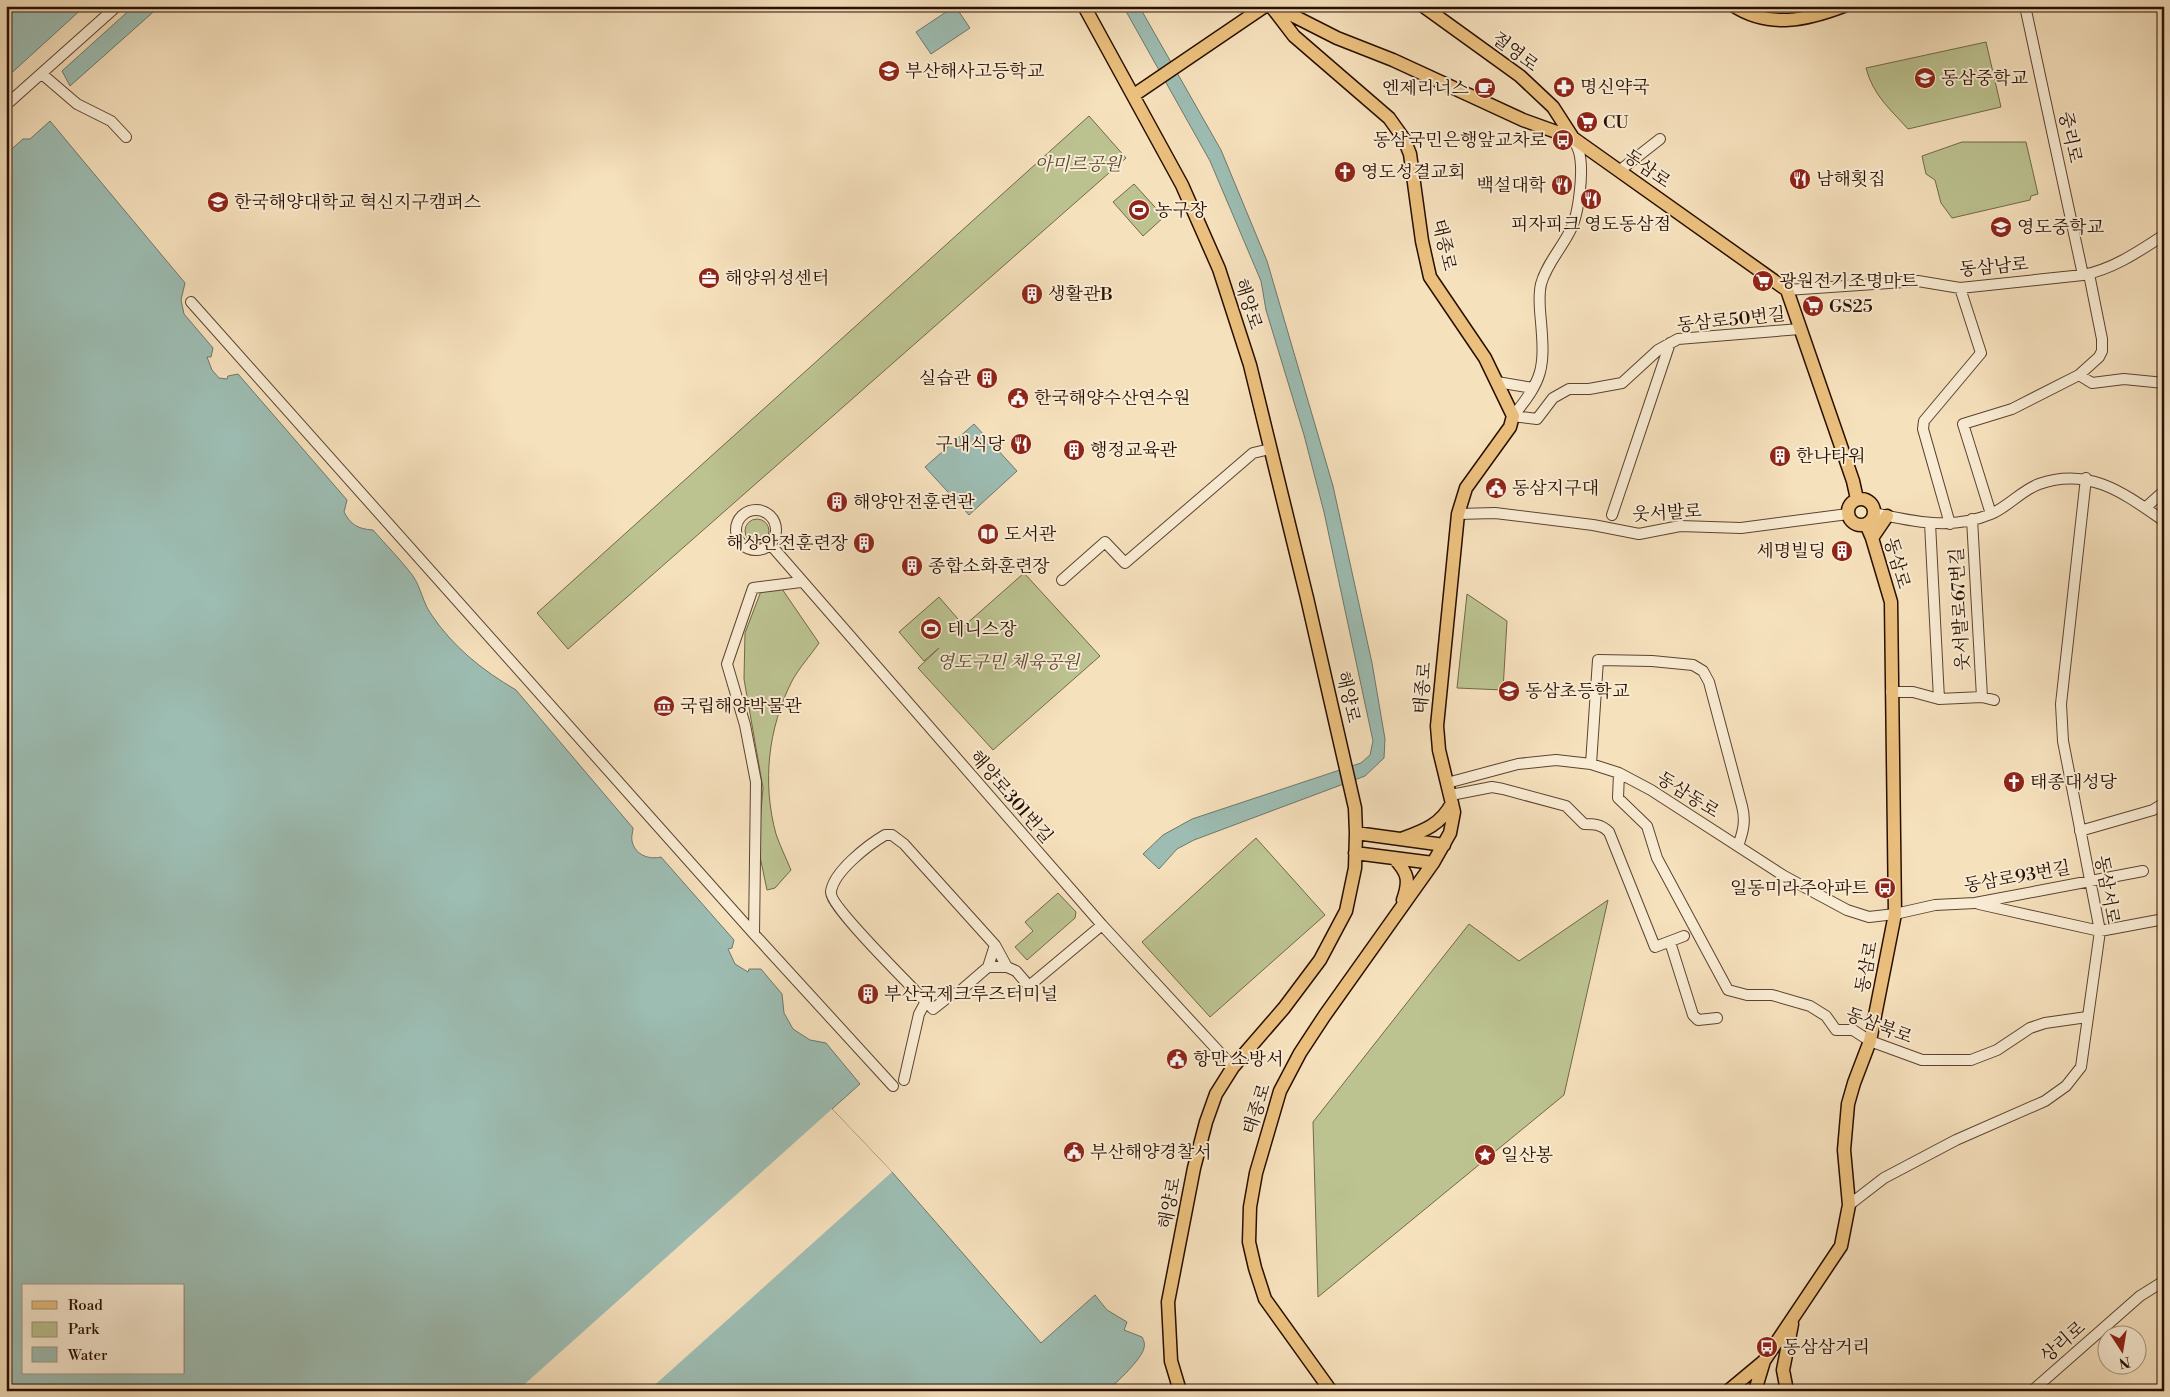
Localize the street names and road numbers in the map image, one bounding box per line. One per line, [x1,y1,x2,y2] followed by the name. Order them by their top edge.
[1487,27,1543,77] street label: 절영로
[2053,109,2087,165] street label: 중리로
[1619,145,1675,193] street label: 동삼로
[1427,217,1461,273] street label: 태종로
[1958,253,2030,281] street label: 동삼남로
[1229,276,1267,332] street label: 해양로
[1676,303,1786,337] street label: 동삼로50번길
[1632,500,1702,526] street label: 웃서발로
[1879,535,1915,591] street label: 동삼로
[1945,547,1975,671] street label: 웃서발로67번길
[1409,661,1437,715] street label: 태종로
[1331,669,1365,725] street label: 해양로
[964,746,1058,848] street label: 해양로301번길
[1652,767,1724,823] street label: 동삼동로
[2090,854,2124,926] street label: 동삼서로
[1962,856,2072,898] street label: 동삼로93번길
[1851,939,1883,995] street label: 동삼로
[1842,1003,1916,1049] street label: 동삼북로
[1238,1081,1276,1137] street label: 태종로
[1154,1175,1186,1231] street label: 해양로
[2036,1316,2090,1368] street label: 상리로

